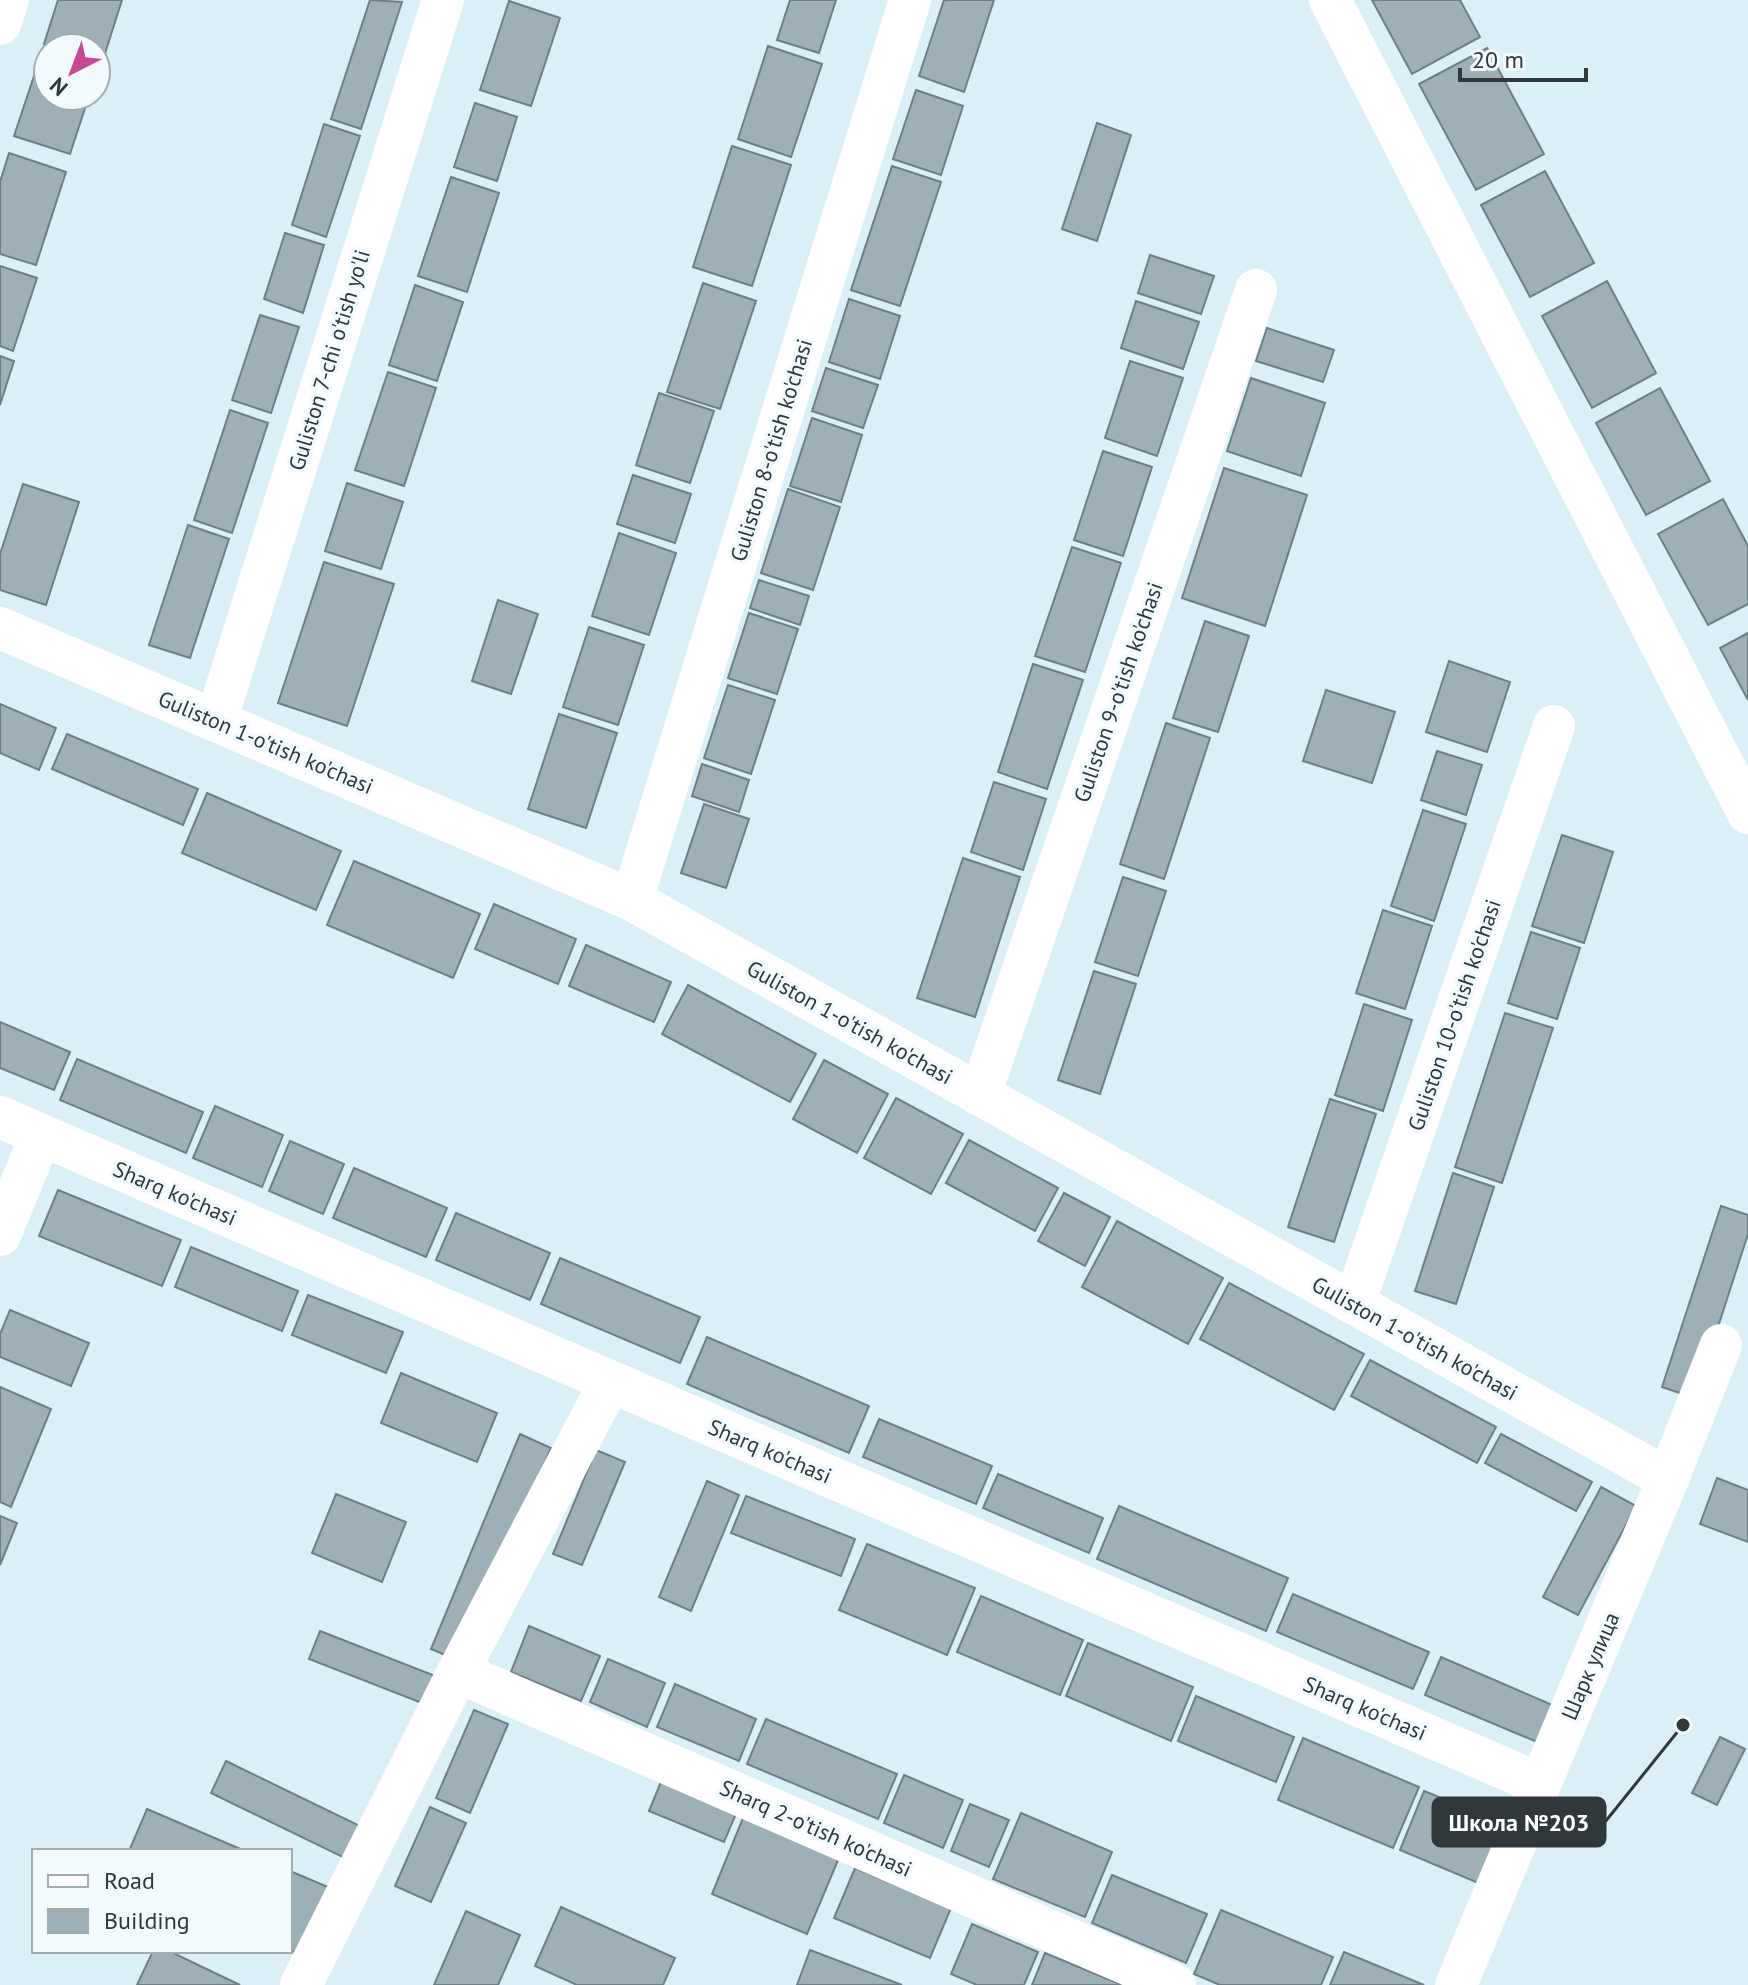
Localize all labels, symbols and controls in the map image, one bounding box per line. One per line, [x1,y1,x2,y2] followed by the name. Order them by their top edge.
[32,32,112,112] north arrow
[1460,32,1586,82] scale bar
[1472,44,1524,75] text: 20 m
[44,72,73,102] text: N
[282,246,376,474] street label: Guliston 7-chi o'tish yo'li
[724,335,818,565] street label: Guliston 8-o'tish ko'chasi
[1067,578,1169,806] street label: Guliston 9-o'tish ko'chasi
[154,684,378,800] street label: Guliston 1-o'tish ko'chasi
[1401,895,1507,1135] street label: Guliston 10-o'tish ko'chasi
[742,954,958,1090] street label: Guliston 1-o'tish ko'chasi
[109,1154,241,1232] street label: Sharq ko'chasi
[1307,1270,1523,1406] street label: Guliston 1-o'tish ko'chasi
[704,1412,836,1490] street label: Sharq ko'chasi
[1555,1608,1625,1724] street label: Шарк улица
[1299,1669,1431,1747] street label: Sharq ko'chasi
[716,1773,916,1883] street label: Sharq 2-o'tish ko'chasi
[1433,1798,1605,1846] callout: Школа №203
[1449,1807,1589,1838] text: Школа №203
[32,1849,292,1953] legend
[104,1865,155,1896] text: Road
[104,1905,190,1936] text: Building

